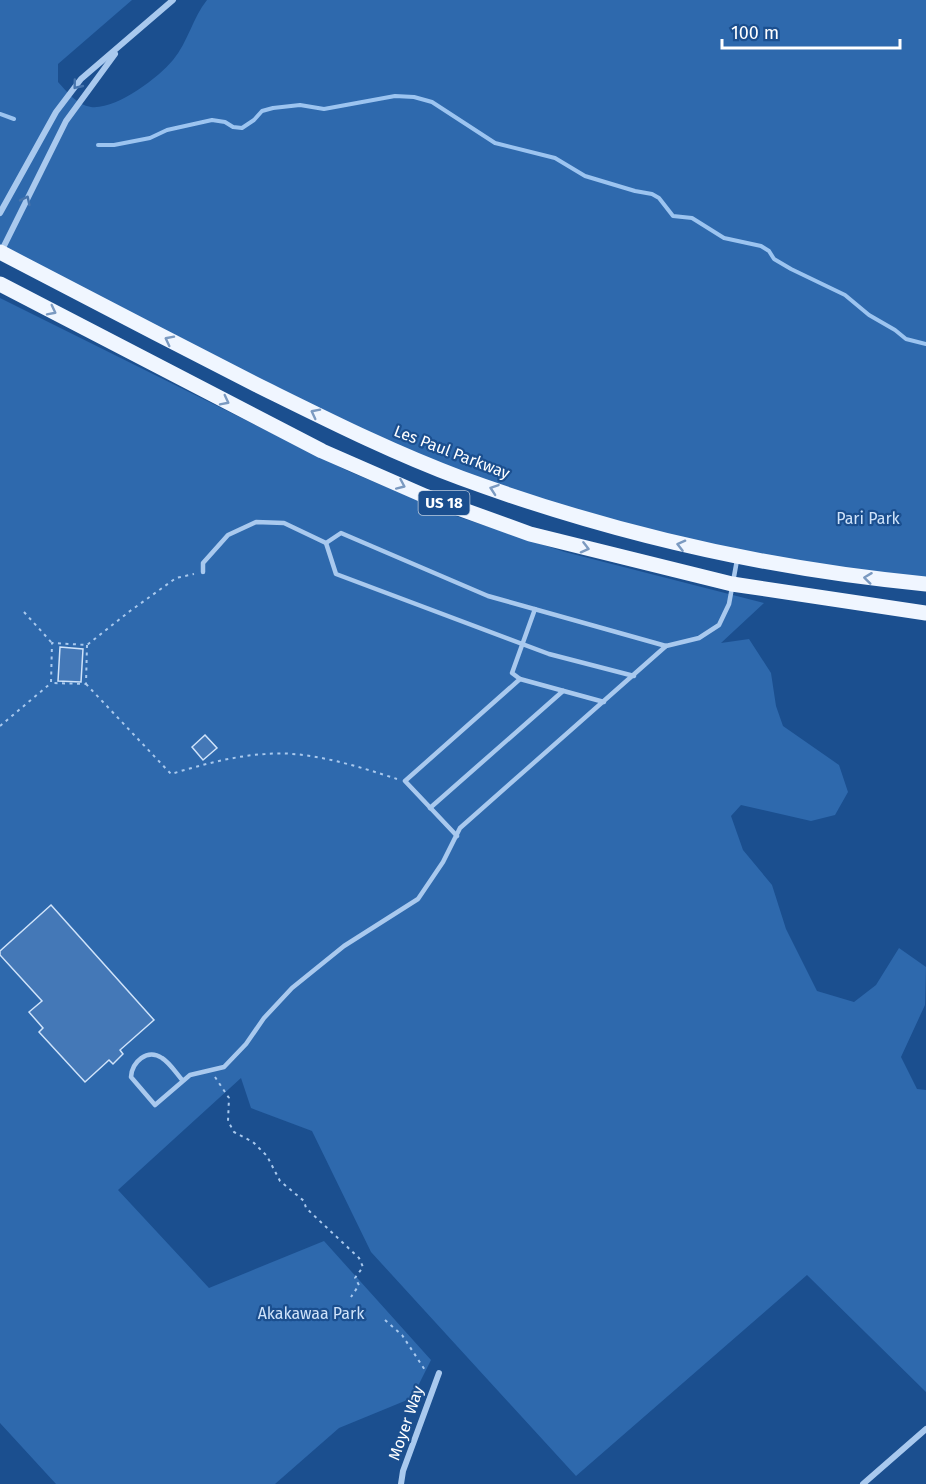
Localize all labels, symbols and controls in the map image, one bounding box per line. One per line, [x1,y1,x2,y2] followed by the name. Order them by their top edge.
[722,12,900,50] scale bar
[731,22,779,44] text: 100 m
[73,78,84,89] one-way arrow
[19,196,31,207] one-way arrow
[46,304,56,315] one-way arrow
[165,336,176,347] one-way arrow
[219,394,229,405] one-way arrow
[310,409,321,421] one-way arrow
[391,421,513,483] street label: Les Paul Parkway
[394,478,405,490] one-way arrow
[489,483,500,496] one-way arrow
[418,491,470,515] road number: US 18
[836,509,901,528] park label: Pari Park
[676,539,686,552] one-way arrow
[580,540,590,553] one-way arrow
[863,573,872,585] one-way arrow
[258,1304,365,1323] park label: Akakawaa Park
[384,1383,428,1463] street label: Moyer Way

